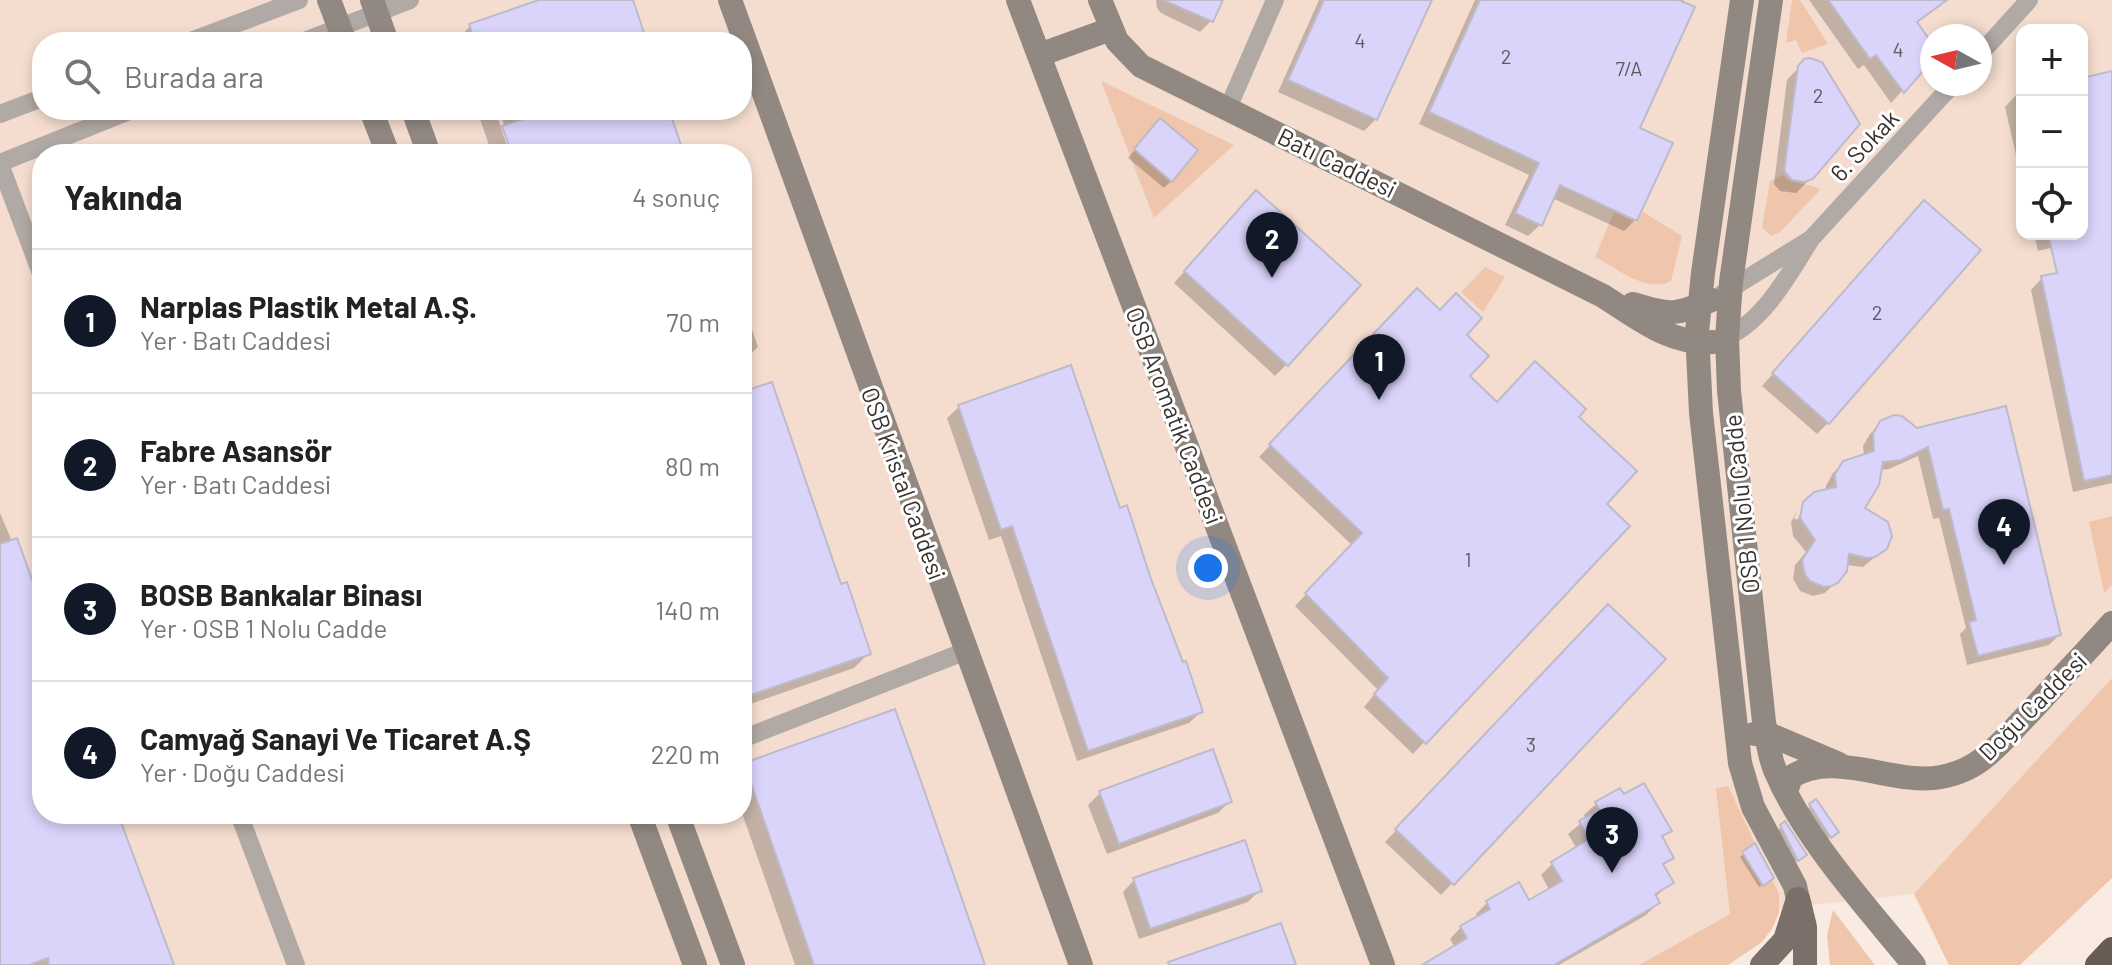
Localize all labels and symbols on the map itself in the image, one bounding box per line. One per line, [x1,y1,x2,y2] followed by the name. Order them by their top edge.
[1920,24,1992,96] north arrow
[1354,28,1366,52] house number: 4
[1892,37,1904,61] house number: 4
[1501,44,1511,68] house number: 2
[1616,56,1642,80] house number: 7/A
[1813,83,1823,107] house number: 2
[1824,103,1904,187] street label: 6. Sokak
[1273,121,1401,203] street label: Batı Caddesi
[1246,212,1298,278] pin: 2
[1872,300,1882,324] house number: 2
[1120,303,1230,527] street label: OSB Aromatik Caddesi
[1353,334,1405,400] pin: 1
[856,383,952,583] street label: OSB Kristal Caddesi
[1717,413,1765,595] street label: OSB 1 Nolu Cadde
[1978,499,2030,565] pin: 4
[1465,547,1472,571] house number: 1
[1188,548,1228,588] your location
[1972,646,2092,766] street label: Doğu Caddesi
[1526,732,1536,756] house number: 3
[1586,807,1638,873] pin: 3

